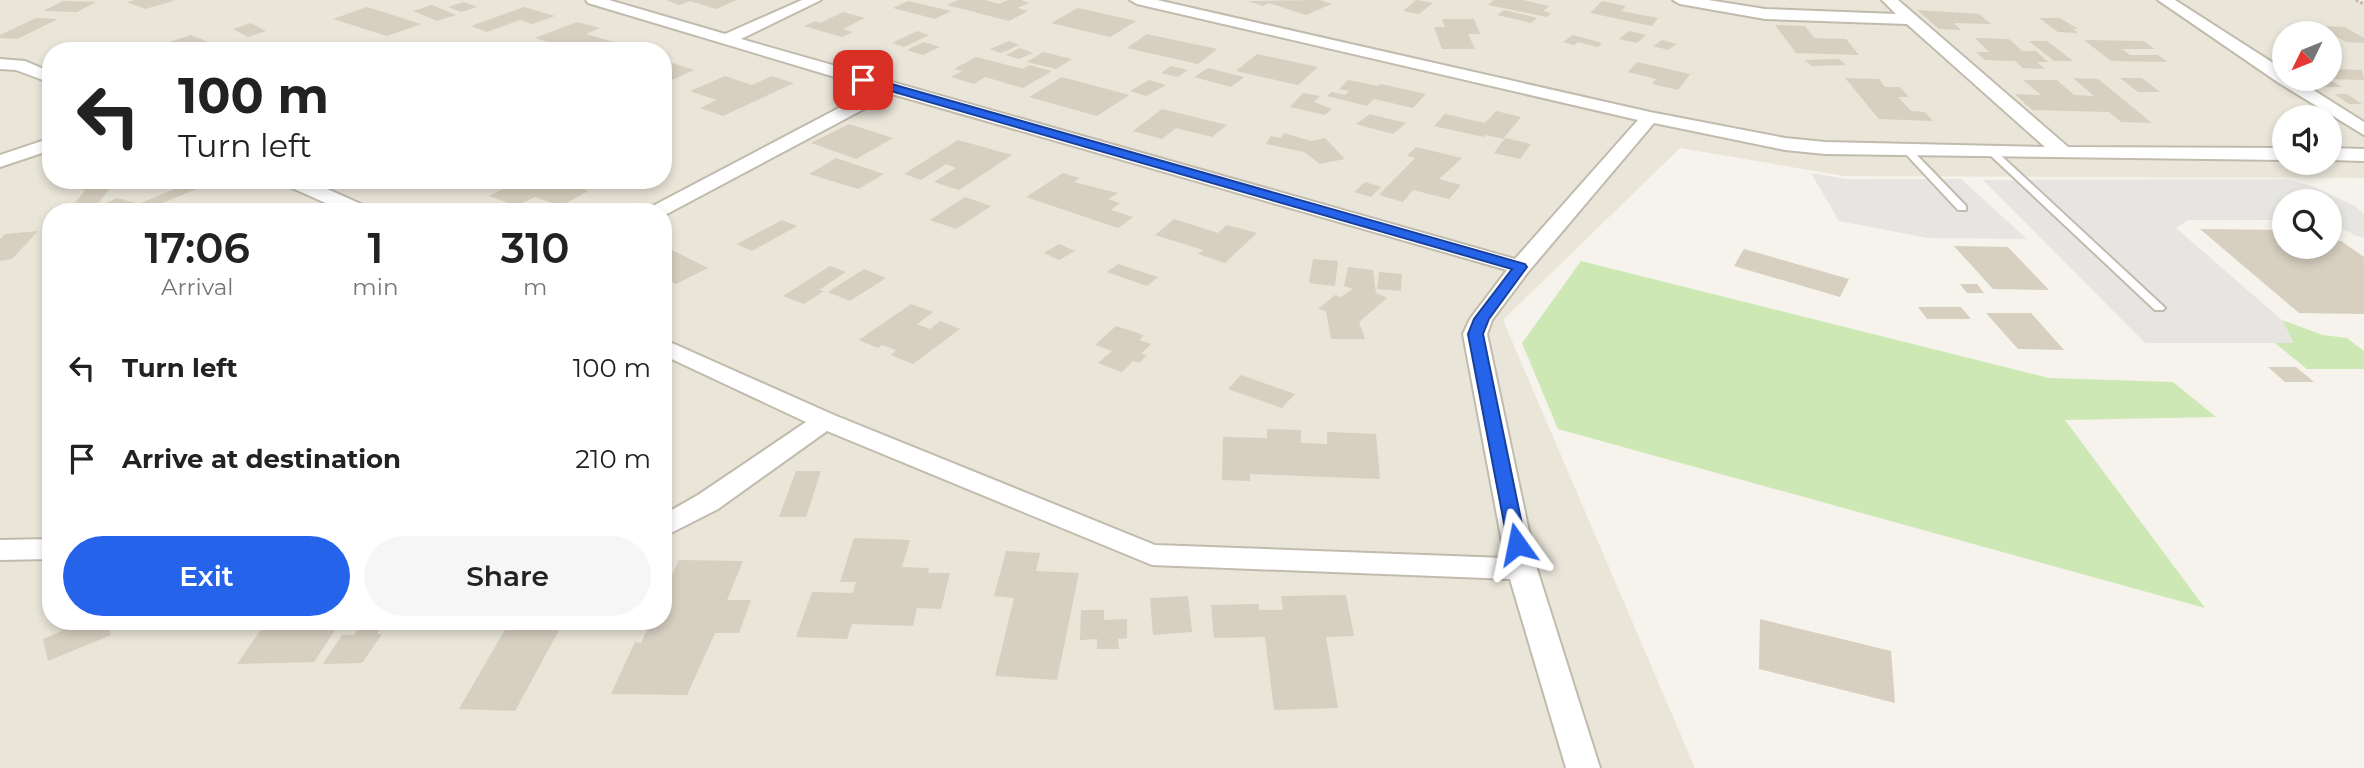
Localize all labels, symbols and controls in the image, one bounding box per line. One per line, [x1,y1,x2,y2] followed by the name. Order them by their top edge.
[2272,21,2342,91] north arrow
[2272,21,2342,259] map controls
[833,50,893,110] pin
[844,61,882,99] icon: arrive
[178,66,329,125] text: 100 m
[63,70,154,161] icon: left
[2272,105,2342,175] button: sound
[178,126,312,165] text: Turn left
[2272,189,2342,259] button: search
[144,222,250,274] text: 17:06
[367,222,383,274] text: 1
[501,222,570,274] text: 310
[161,273,233,301] text: Arrival
[352,273,398,301] text: min
[523,273,547,301] text: m
[63,349,101,387] icon: left
[122,352,238,384] text: Turn left
[573,352,651,384] text: 100 m
[63,440,101,478] icon: arrive
[122,443,401,475] text: Arrive at destination
[575,443,651,475] text: 210 m
[1480,507,1554,581] position arrow
[63,536,350,616] button: Exit
[364,536,651,616] button: Share

